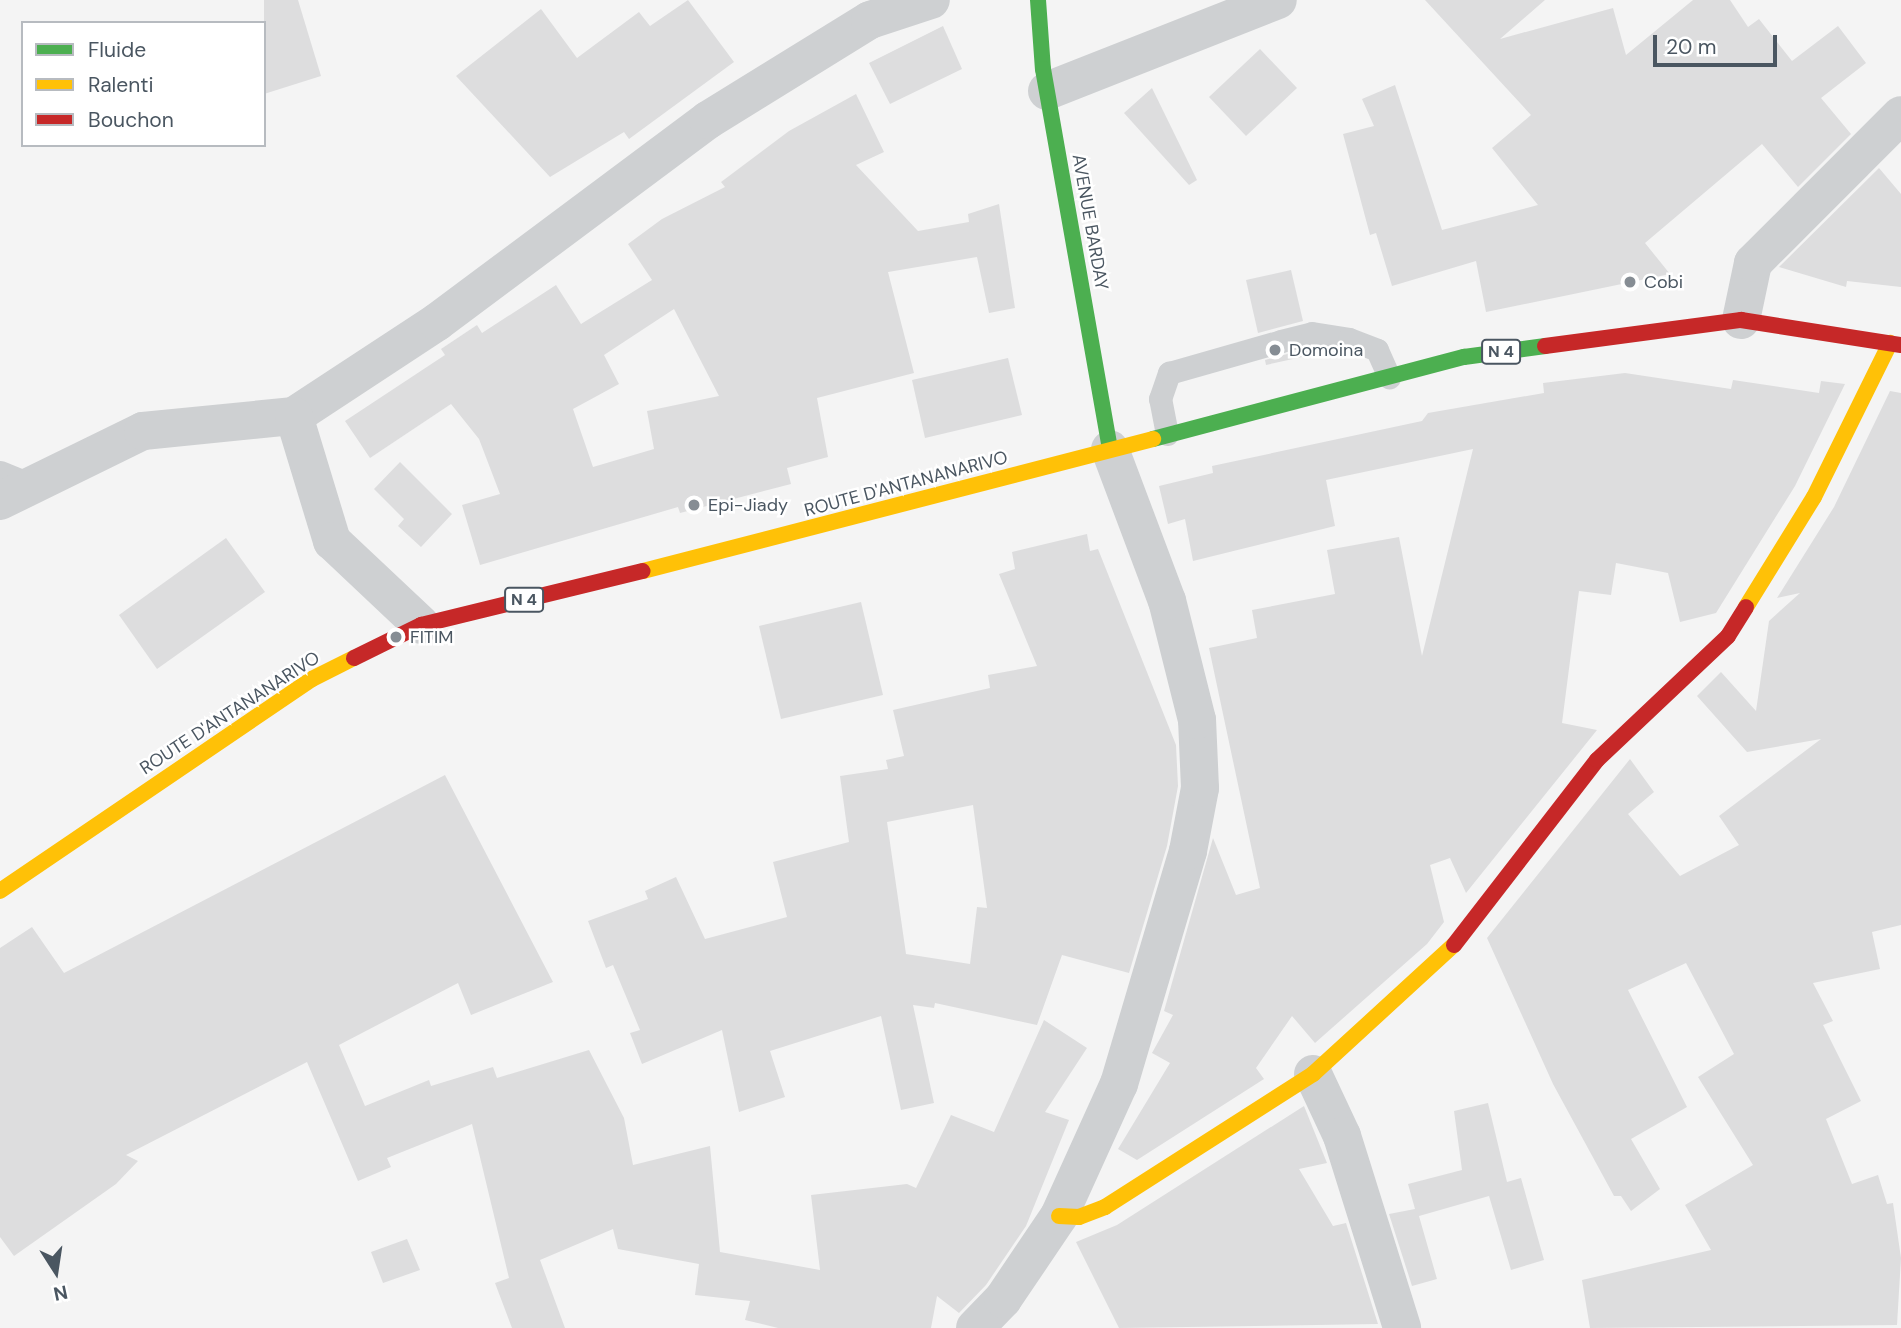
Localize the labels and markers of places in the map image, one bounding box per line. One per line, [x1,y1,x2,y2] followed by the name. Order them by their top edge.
[1644,271,1683,293] place label: Cobi
[1622,274,1638,290] marker: Cobi
[1289,339,1363,361] place label: Domoina
[1267,342,1283,358] marker: Domoina
[708,494,788,516] place label: Epi-Jiady
[686,497,702,513] marker: Epi-Jiady
[410,626,453,648] place label: FITIM
[388,629,404,645] marker: FITIM

